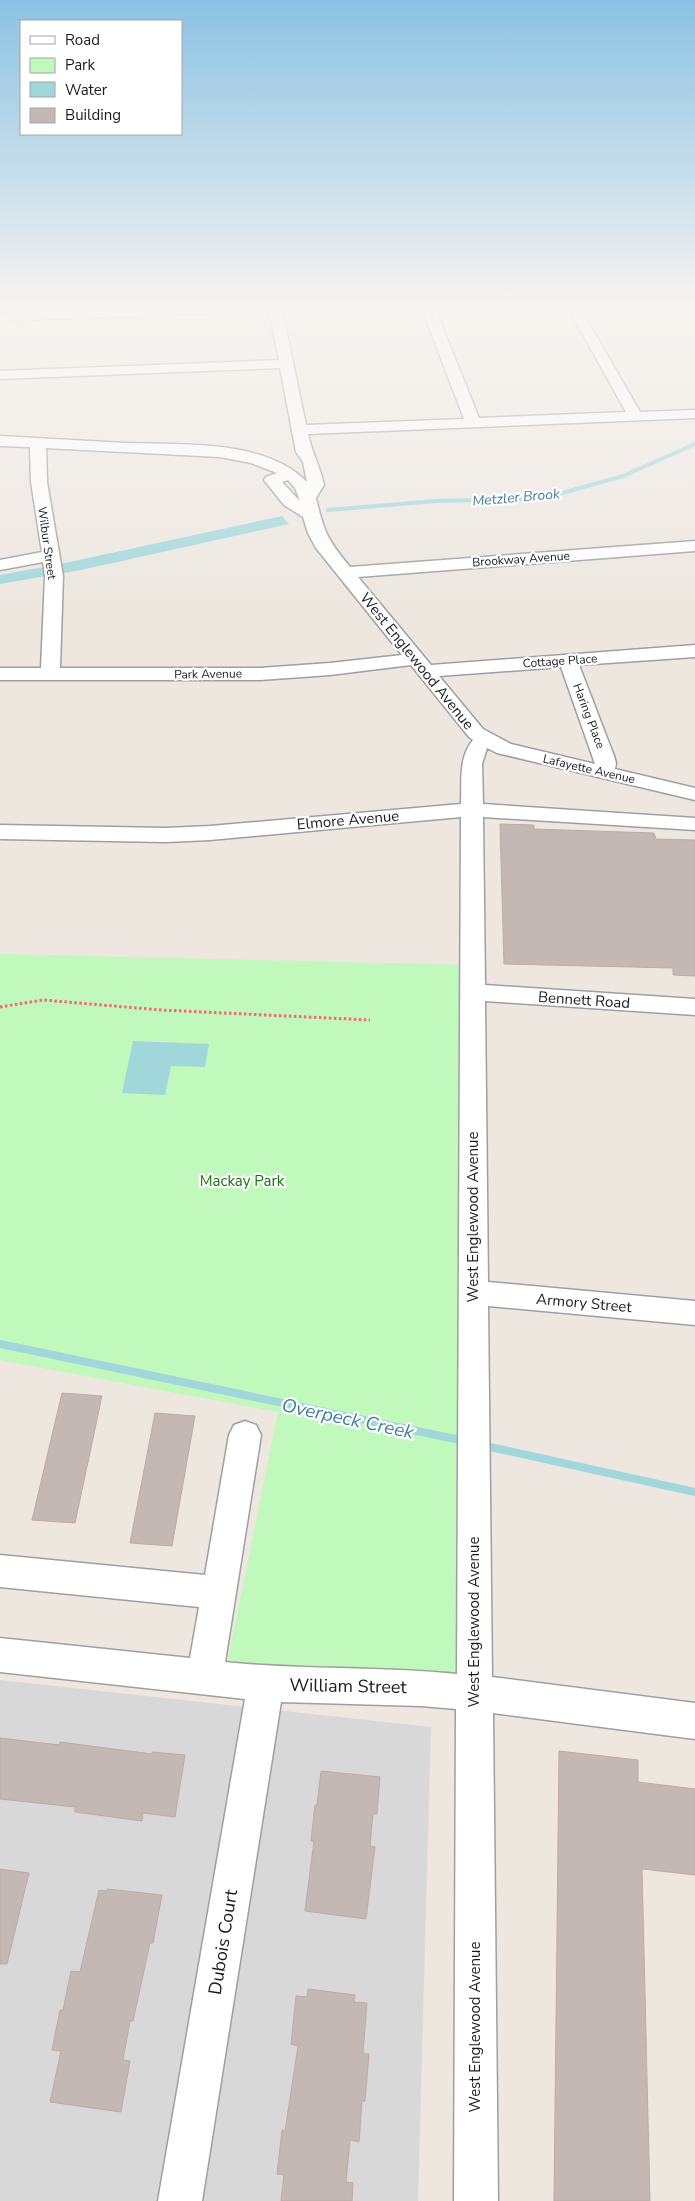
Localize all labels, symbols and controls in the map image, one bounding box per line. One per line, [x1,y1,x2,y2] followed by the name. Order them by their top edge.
[20,20,182,135] legend
[65,30,100,50] text: Road
[65,55,95,75] text: Park
[65,80,108,100] text: Water
[65,105,121,125] text: Building
[471,484,562,511] water label: Metzler Brook
[34,506,60,581] street label: Wilbur Street
[472,548,570,570] street label: Brookway Avenue
[355,588,479,734] street label: West Englewood Avenue
[522,650,598,672] street label: Cottage Place
[174,665,242,683] street label: Park Avenue
[569,681,609,751] street label: Haring Place
[541,751,637,787] street label: Lafayette Avenue
[296,806,400,834] street label: Elmore Avenue
[537,987,631,1013] street label: Bennett Road
[463,1131,483,1303] street label: West Englewood Avenue
[200,1171,285,1191] park label: Mackay Park
[535,1289,633,1317] street label: Armory Street
[279,1392,417,1446] water label: Overpeck Creek
[464,1536,484,1708] street label: West Englewood Avenue
[289,1673,408,1699] street label: William Street
[203,1887,243,1996] street label: Dubois Court
[465,1941,485,2113] street label: West Englewood Avenue

